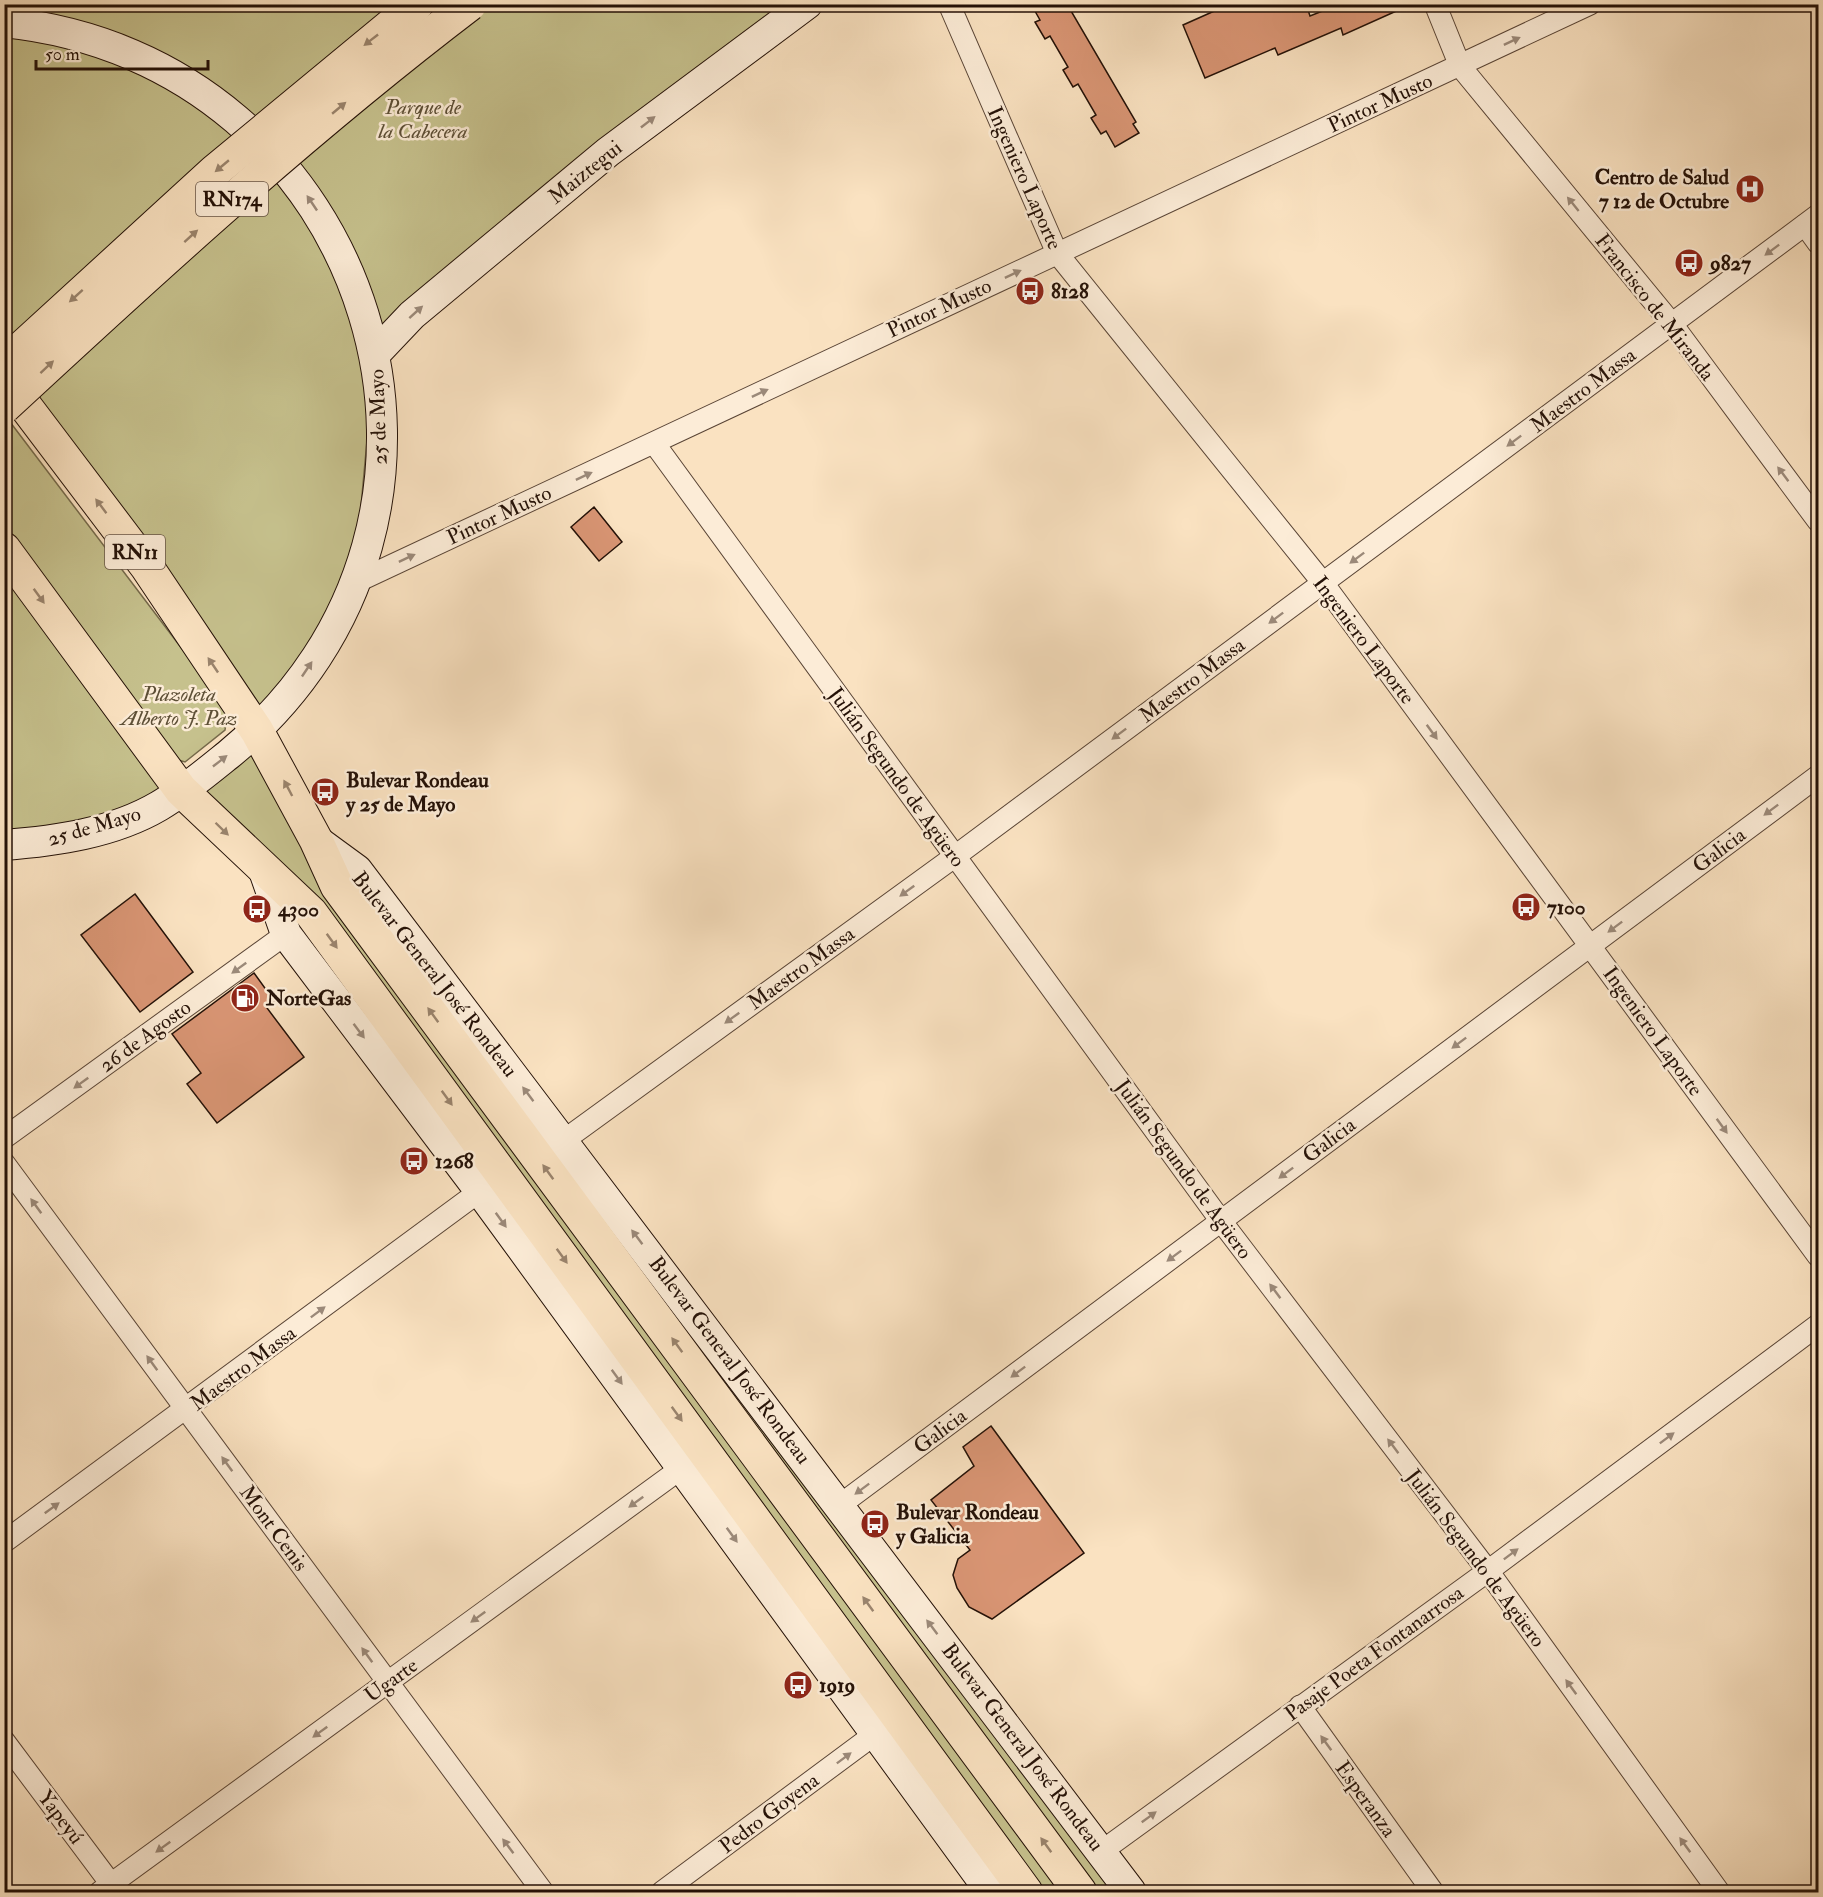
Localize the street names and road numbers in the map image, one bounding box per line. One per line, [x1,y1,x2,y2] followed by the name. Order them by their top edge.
[1324,67,1437,139] street label: Pintor Musto
[981,102,1068,254] street label: Ingeniero Laporte
[543,134,628,210] street label: Maiztegui
[196,182,268,216] road number: RN174
[1589,228,1721,387] street label: Francisco de Miranda
[883,272,996,344] street label: Pintor Musto
[1525,342,1642,439] street label: Maestro Massa
[363,369,394,465] street label: 25 de Mayo
[443,479,556,551] street label: Pintor Musto
[105,535,165,569] road number: RN11
[1307,571,1421,710] street label: Ingeniero Laporte
[1134,632,1251,729] street label: Maestro Massa
[822,681,971,873] street label: Julián Segundo de Agüero
[44,800,144,853] street label: 25 de Mayo
[1687,821,1752,879] street label: Galicia
[346,866,523,1083] street label: Bulevar General José Rondeau
[742,920,860,1016] street label: Maestro Massa
[1596,961,1709,1102] street label: Ingeniero Laporte
[94,994,197,1079] street label: 26 de Agosto
[1109,1073,1258,1265] street label: Julián Segundo de Agüero
[1297,1111,1362,1169] street label: Galicia
[642,1251,817,1470] street label: Bulevar General José Rondeau
[185,1320,302,1417] street label: Maestro Massa
[908,1402,973,1460] street label: Galicia
[1399,1463,1551,1653] street label: Julián Segundo de Agüero
[233,1480,314,1577] street label: Mont Cenis
[1280,1579,1469,1727] street label: Pasaje Poeta Fontanarrosa
[935,1638,1110,1857] street label: Bulevar General José Rondeau
[359,1652,423,1709] street label: Ugarte
[1329,1756,1403,1843] street label: Esperanza
[714,1767,825,1860] street label: Pedro Goyena
[32,1785,90,1850] street label: Yapeyú

